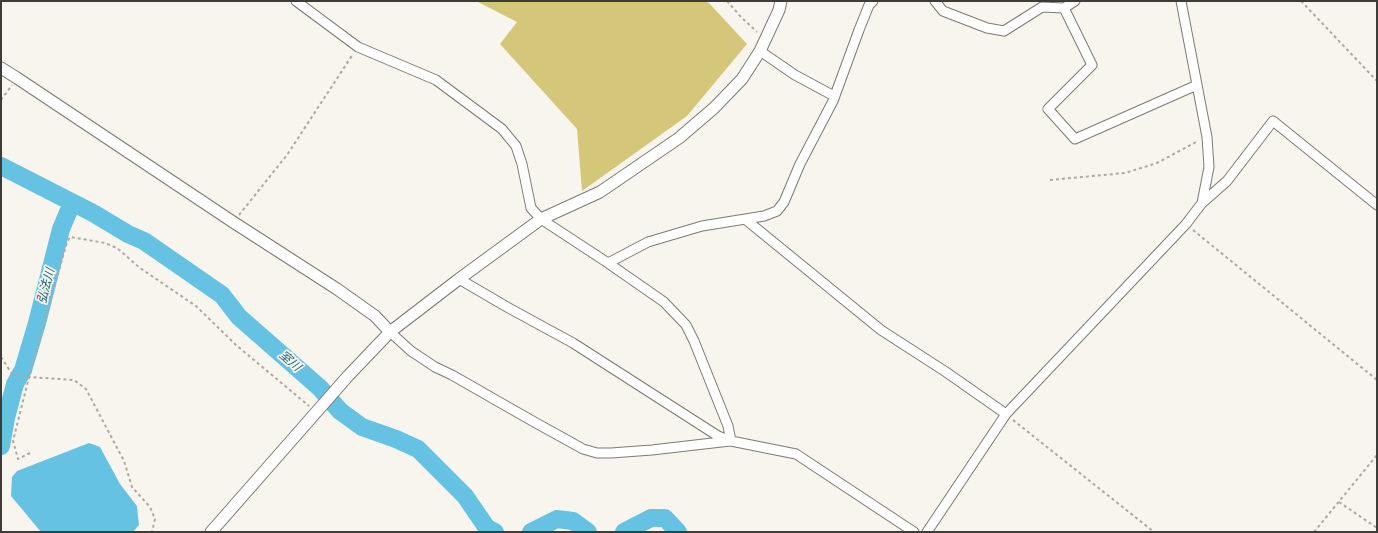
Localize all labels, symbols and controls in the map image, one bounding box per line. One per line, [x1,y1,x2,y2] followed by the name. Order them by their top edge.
[34,267,58,305] water label: 弘法川
[276,348,304,374] water label: 室川

